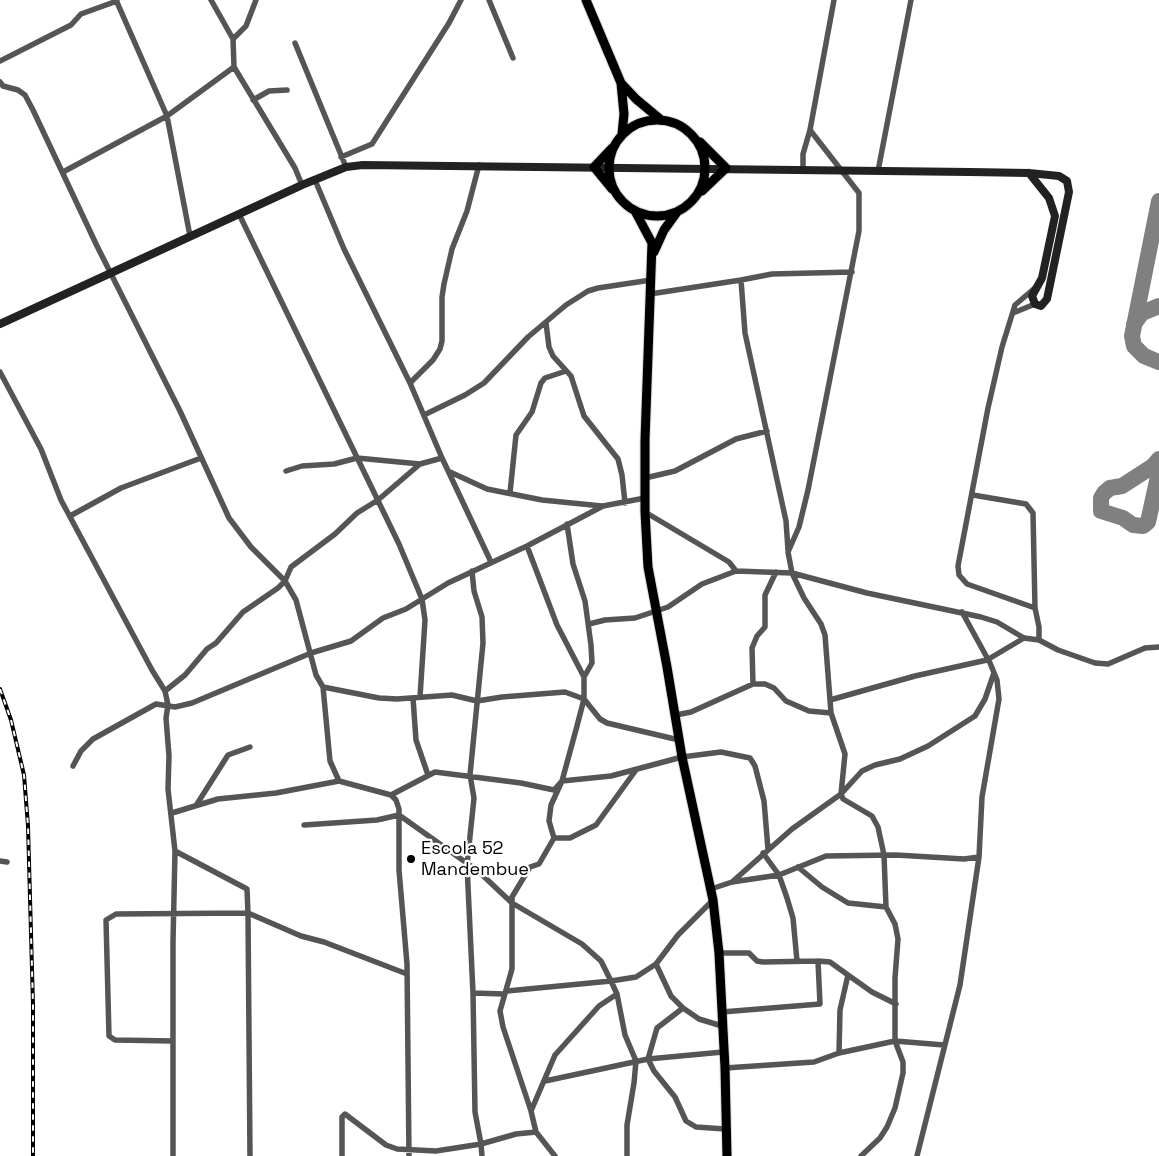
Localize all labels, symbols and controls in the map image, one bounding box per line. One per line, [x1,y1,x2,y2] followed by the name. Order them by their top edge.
[421,838,529,881] place label: Escola 52 Mandembue
[405,853,417,865] marker: Escola 52 Mandembue

